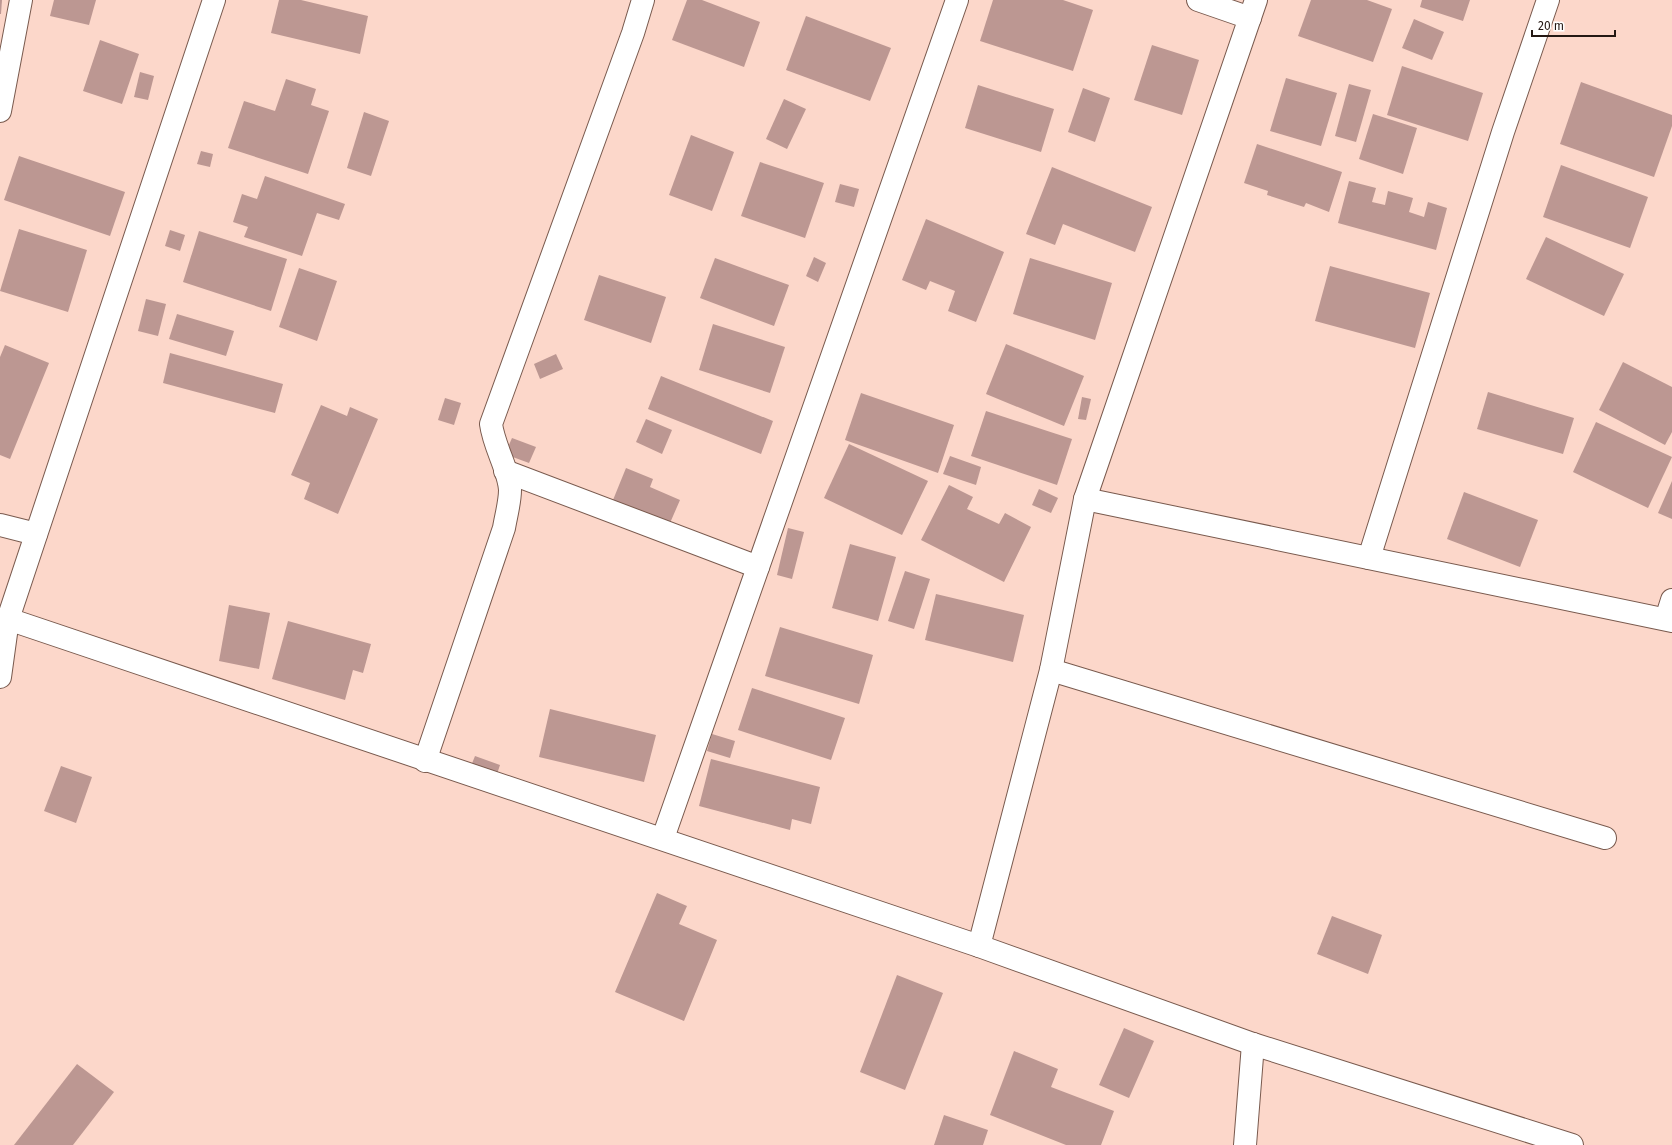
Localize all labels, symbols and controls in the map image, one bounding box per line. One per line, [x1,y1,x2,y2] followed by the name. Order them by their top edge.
[1532,12,1615,38] scale bar
[1538,19,1564,33] text: 20 m

